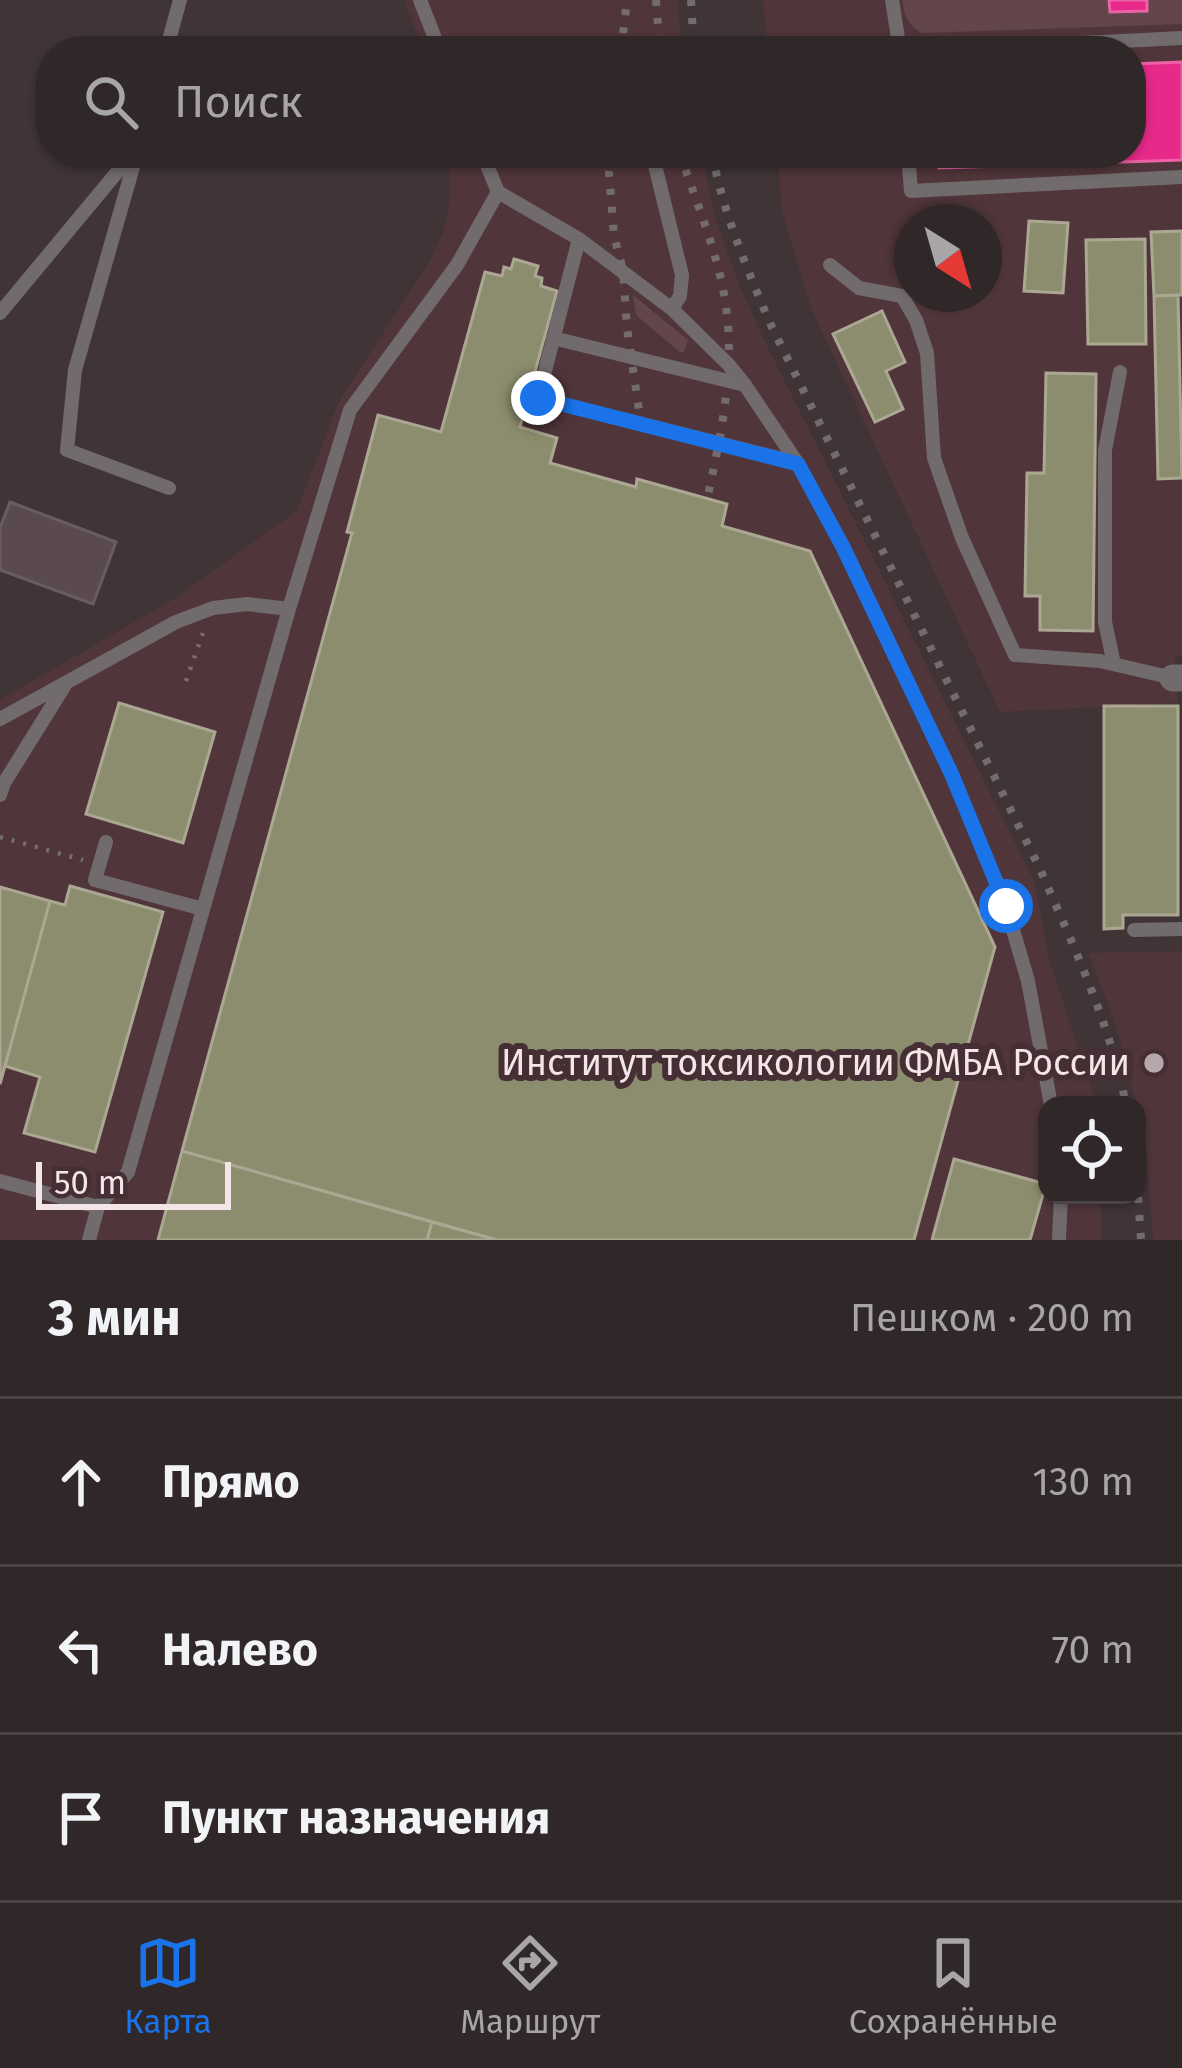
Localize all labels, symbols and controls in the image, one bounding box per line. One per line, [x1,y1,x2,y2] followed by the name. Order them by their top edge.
[36,36,1146,168] search box
[78,69,144,135] icon: search
[174,75,303,129] text: Поиск
[894,204,1002,312] north arrow
[511,371,565,425] route end
[979,879,1033,933] route start
[501,1041,1130,1085] place label: Институт токсикологии ФМБА России
[1141,1050,1167,1076] marker: Институт токсикологии ФМБА России
[1038,1096,1146,1204] map controls
[1038,1096,1146,1204] button: locate
[36,1156,231,1209] scale bar
[54,1163,126,1203] text: 50 m
[48,1287,181,1349] text: 3 мин
[850,1295,1134,1341] text: Пешком · 200 m
[48,1449,114,1515] icon: ahead
[162,1455,300,1509] text: Прямо
[1032,1459,1134,1505] text: 130 m
[48,1617,114,1683] icon: left
[162,1623,318,1677] text: Налево
[1052,1627,1134,1673] text: 70 m
[48,1785,114,1851] icon: arrive
[162,1791,550,1845] text: Пункт назначения
[124,1930,212,2042] tab: Карта
[460,1930,600,2042] tab: Маршрут
[849,1930,1058,2042] tab: Сохранённые

